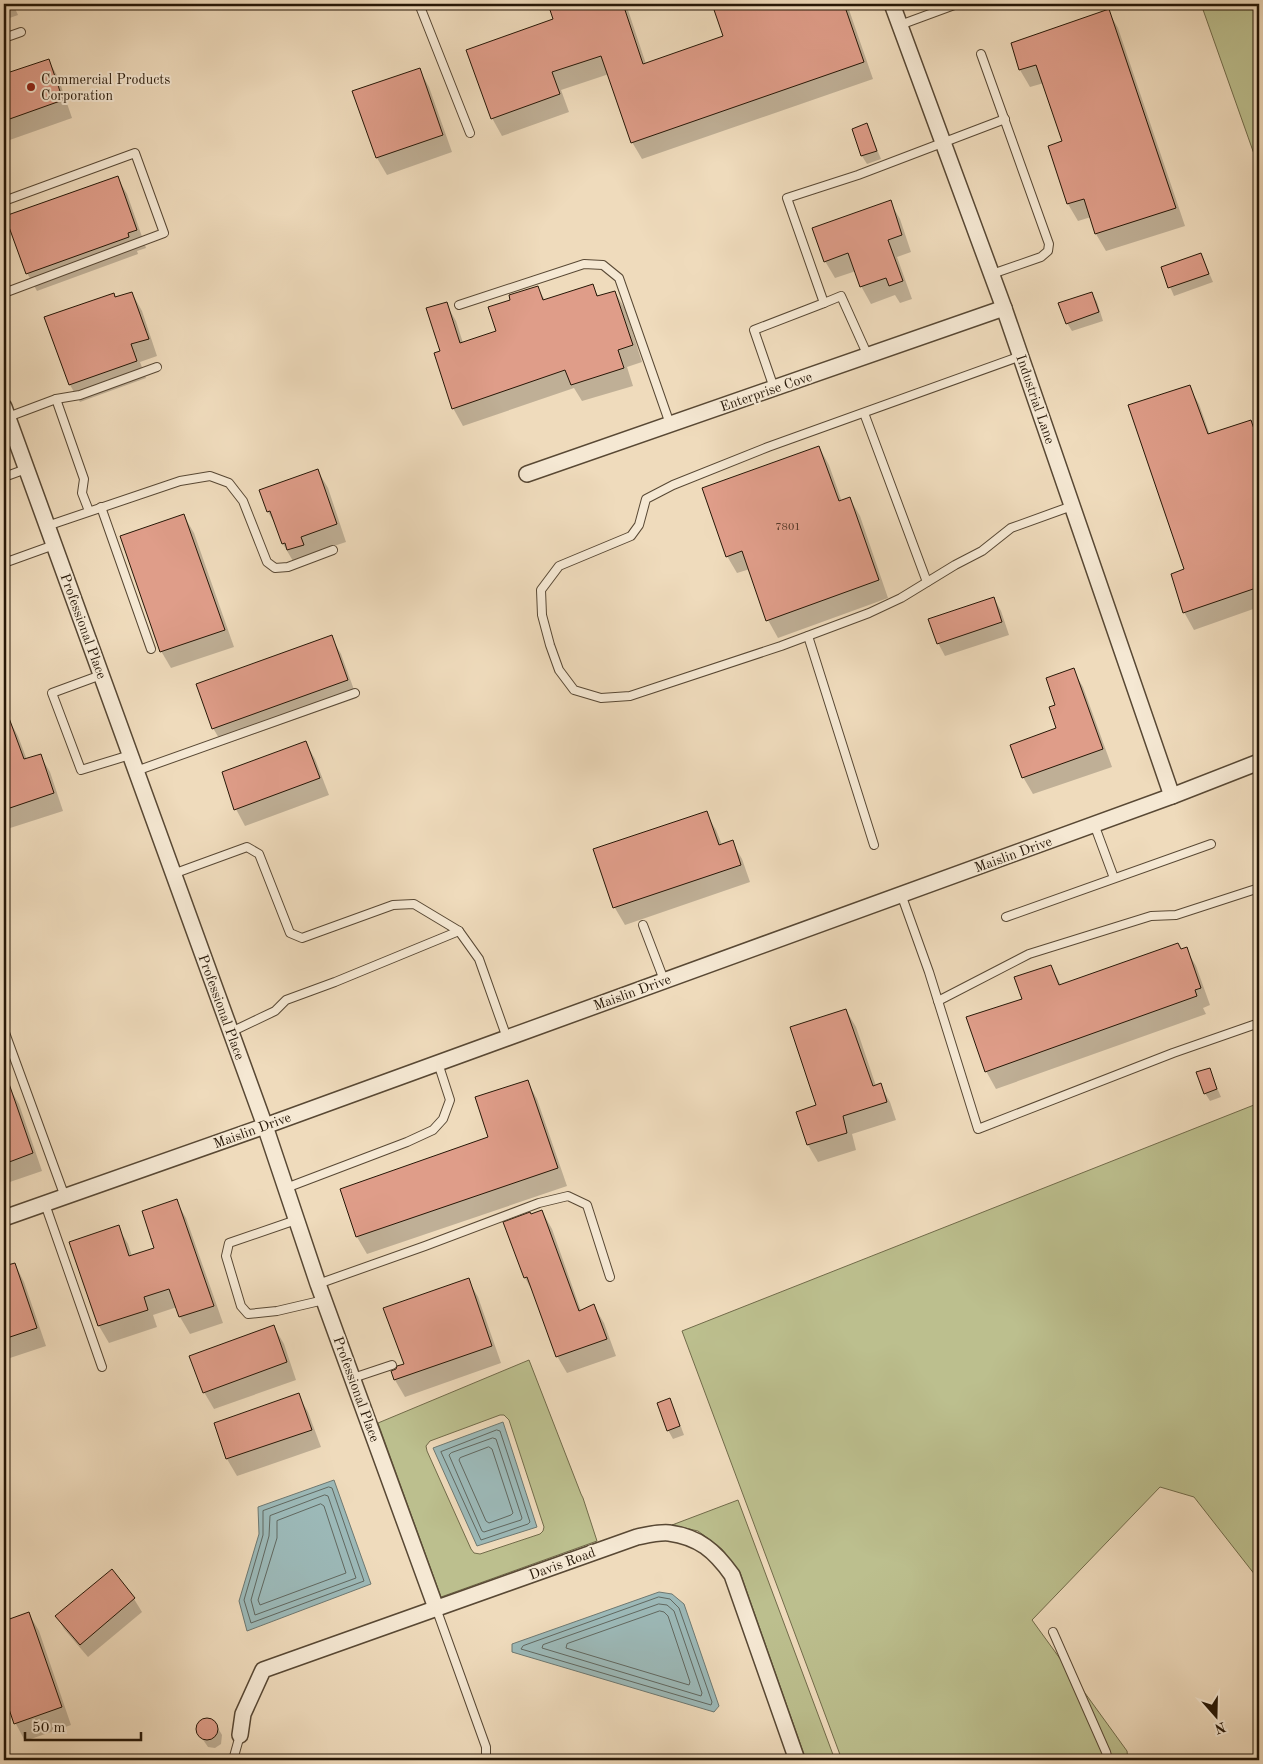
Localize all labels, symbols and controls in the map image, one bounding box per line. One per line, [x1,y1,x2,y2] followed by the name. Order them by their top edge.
[41,73,170,103] place label: Commercial Products Corporation
[25,81,37,93] marker: Commercial Products Corporation
[1013,353,1057,446] street label: Industrial Lane
[718,370,814,414] street label: Enterprise Cove
[775,522,801,533] house number: 7801
[57,572,109,681] street label: Professional Place
[973,834,1054,875] street label: Maislin Drive
[195,953,247,1062] street label: Professional Place
[592,972,673,1013] street label: Maislin Drive
[212,1110,293,1151] street label: Maislin Drive
[330,1335,382,1444] street label: Professional Place
[527,1545,598,1582] street label: Davis Road
[1190,1692,1240,1742] north arrow
[25,1709,141,1741] scale bar
[1212,1719,1228,1736] text: N
[32,1721,66,1736] text: 50 m

